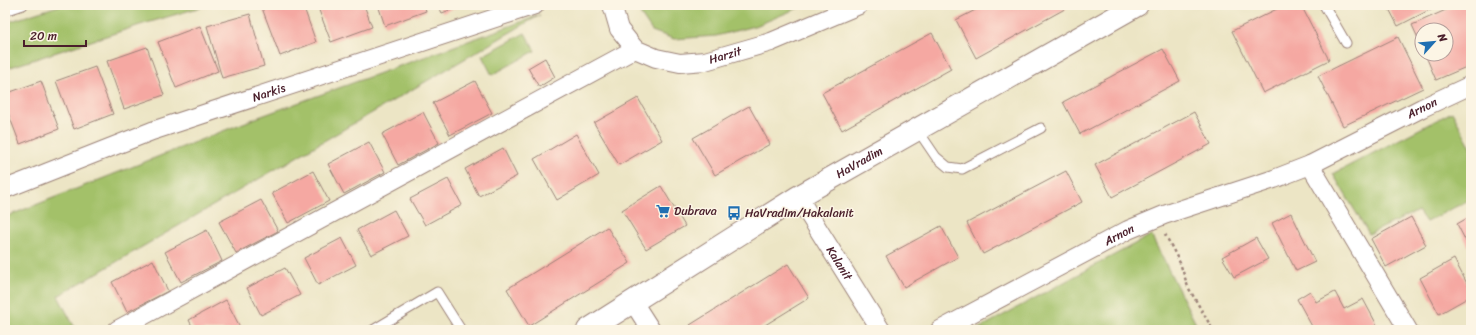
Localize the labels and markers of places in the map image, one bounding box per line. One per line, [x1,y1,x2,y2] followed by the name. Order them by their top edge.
[674,200,717,222] place label: Dubrava
[745,202,854,224] place label: HaVradim/Hakalanit
[655,203,671,219] supermarket icon: Dubrava
[726,205,742,221] bus stop icon: HaVradim/Hakalanit

